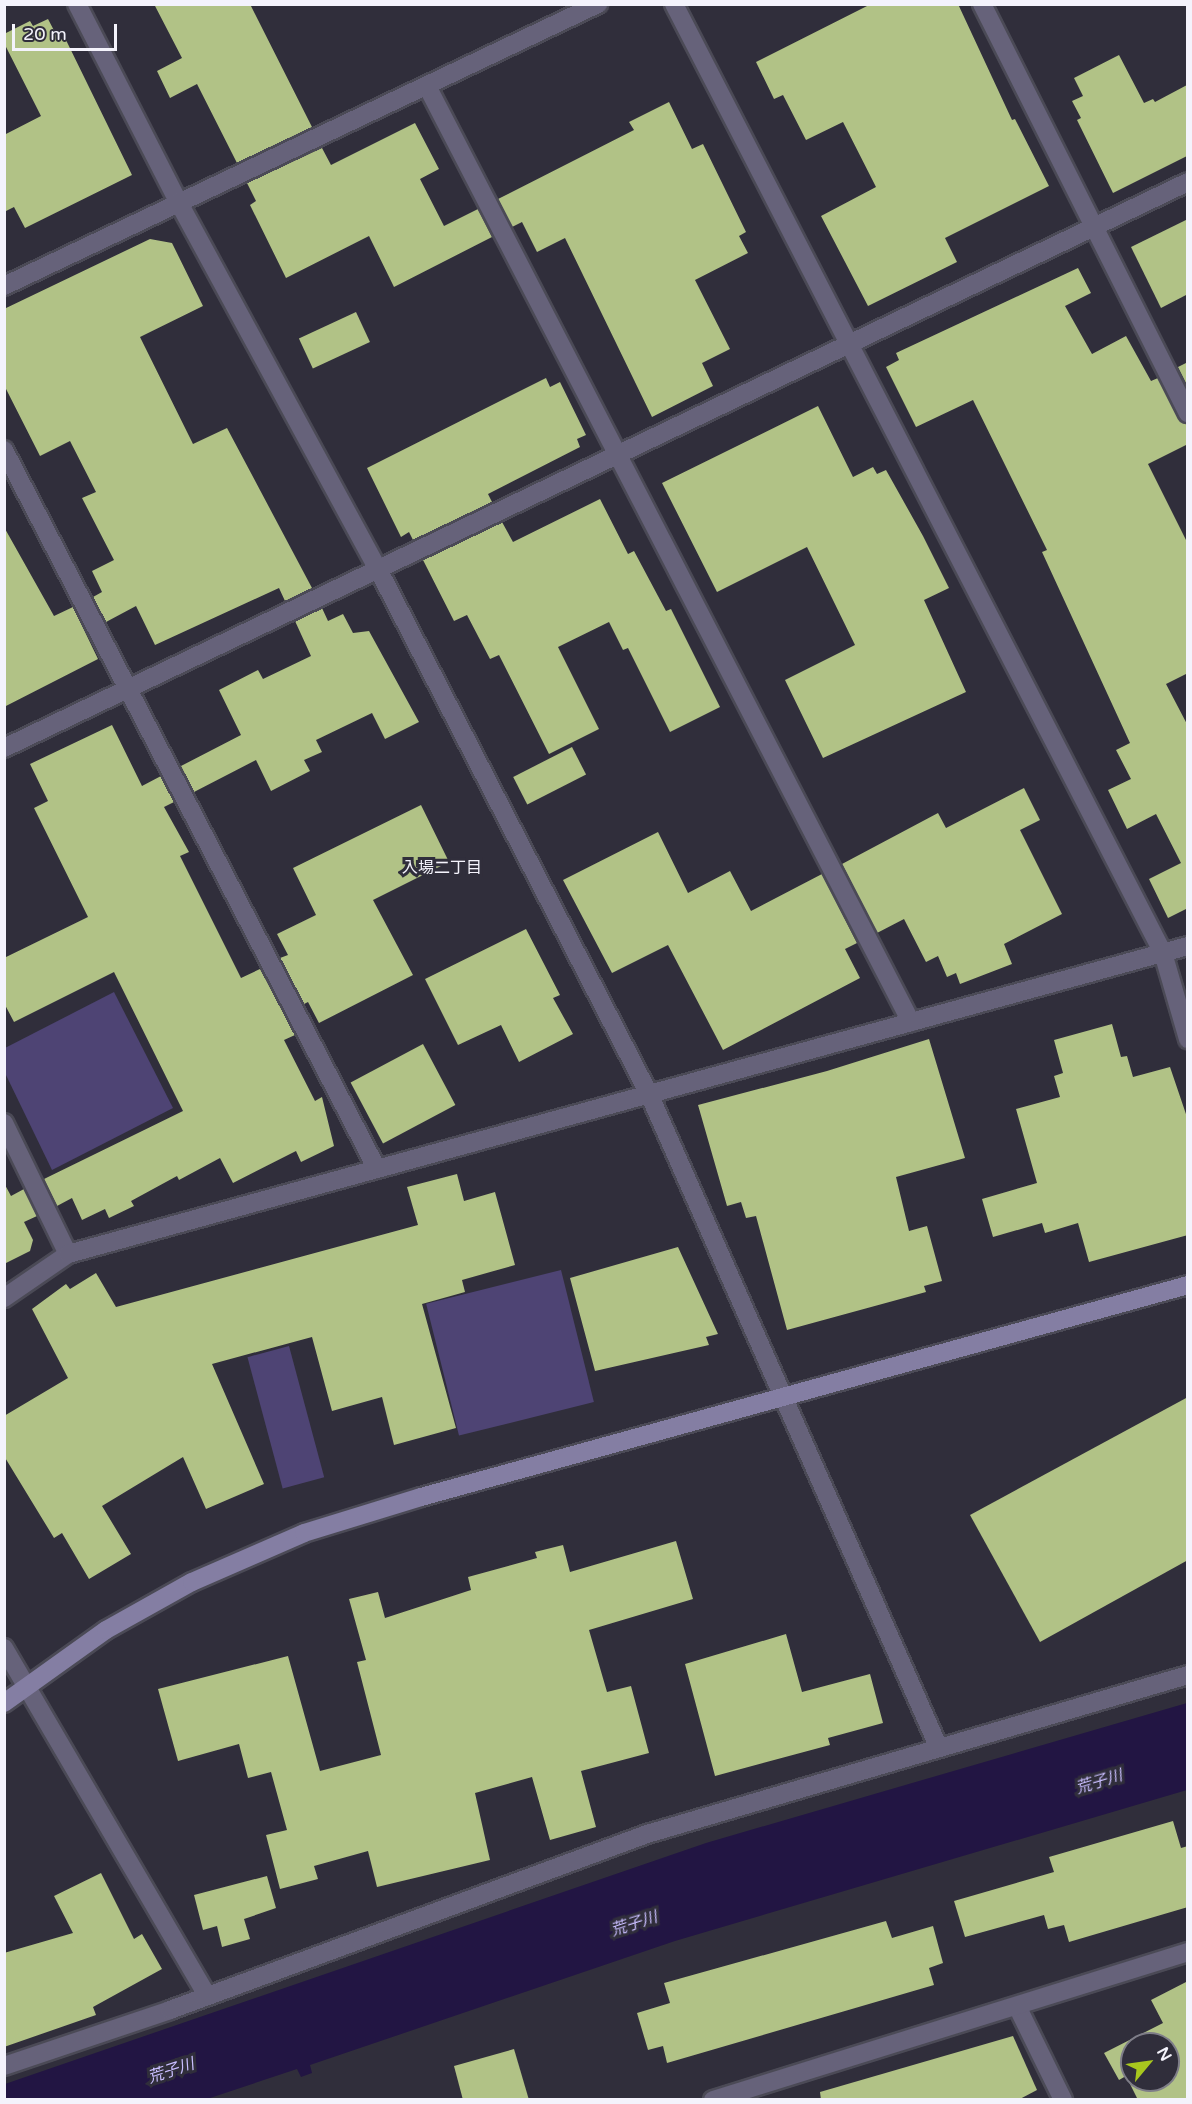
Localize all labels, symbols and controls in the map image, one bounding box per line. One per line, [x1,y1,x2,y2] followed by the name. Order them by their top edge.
[15,12,120,50] scale bar
[23,23,67,45] text: 20 m
[402,858,482,878] district label: 入場二丁目
[1073,1766,1125,1798] water label: 荒子川
[608,1907,660,1941] water label: 荒子川
[1120,2032,1180,2092] north arrow
[1152,2044,1176,2065] text: N
[145,2054,197,2088] water label: 荒子川

